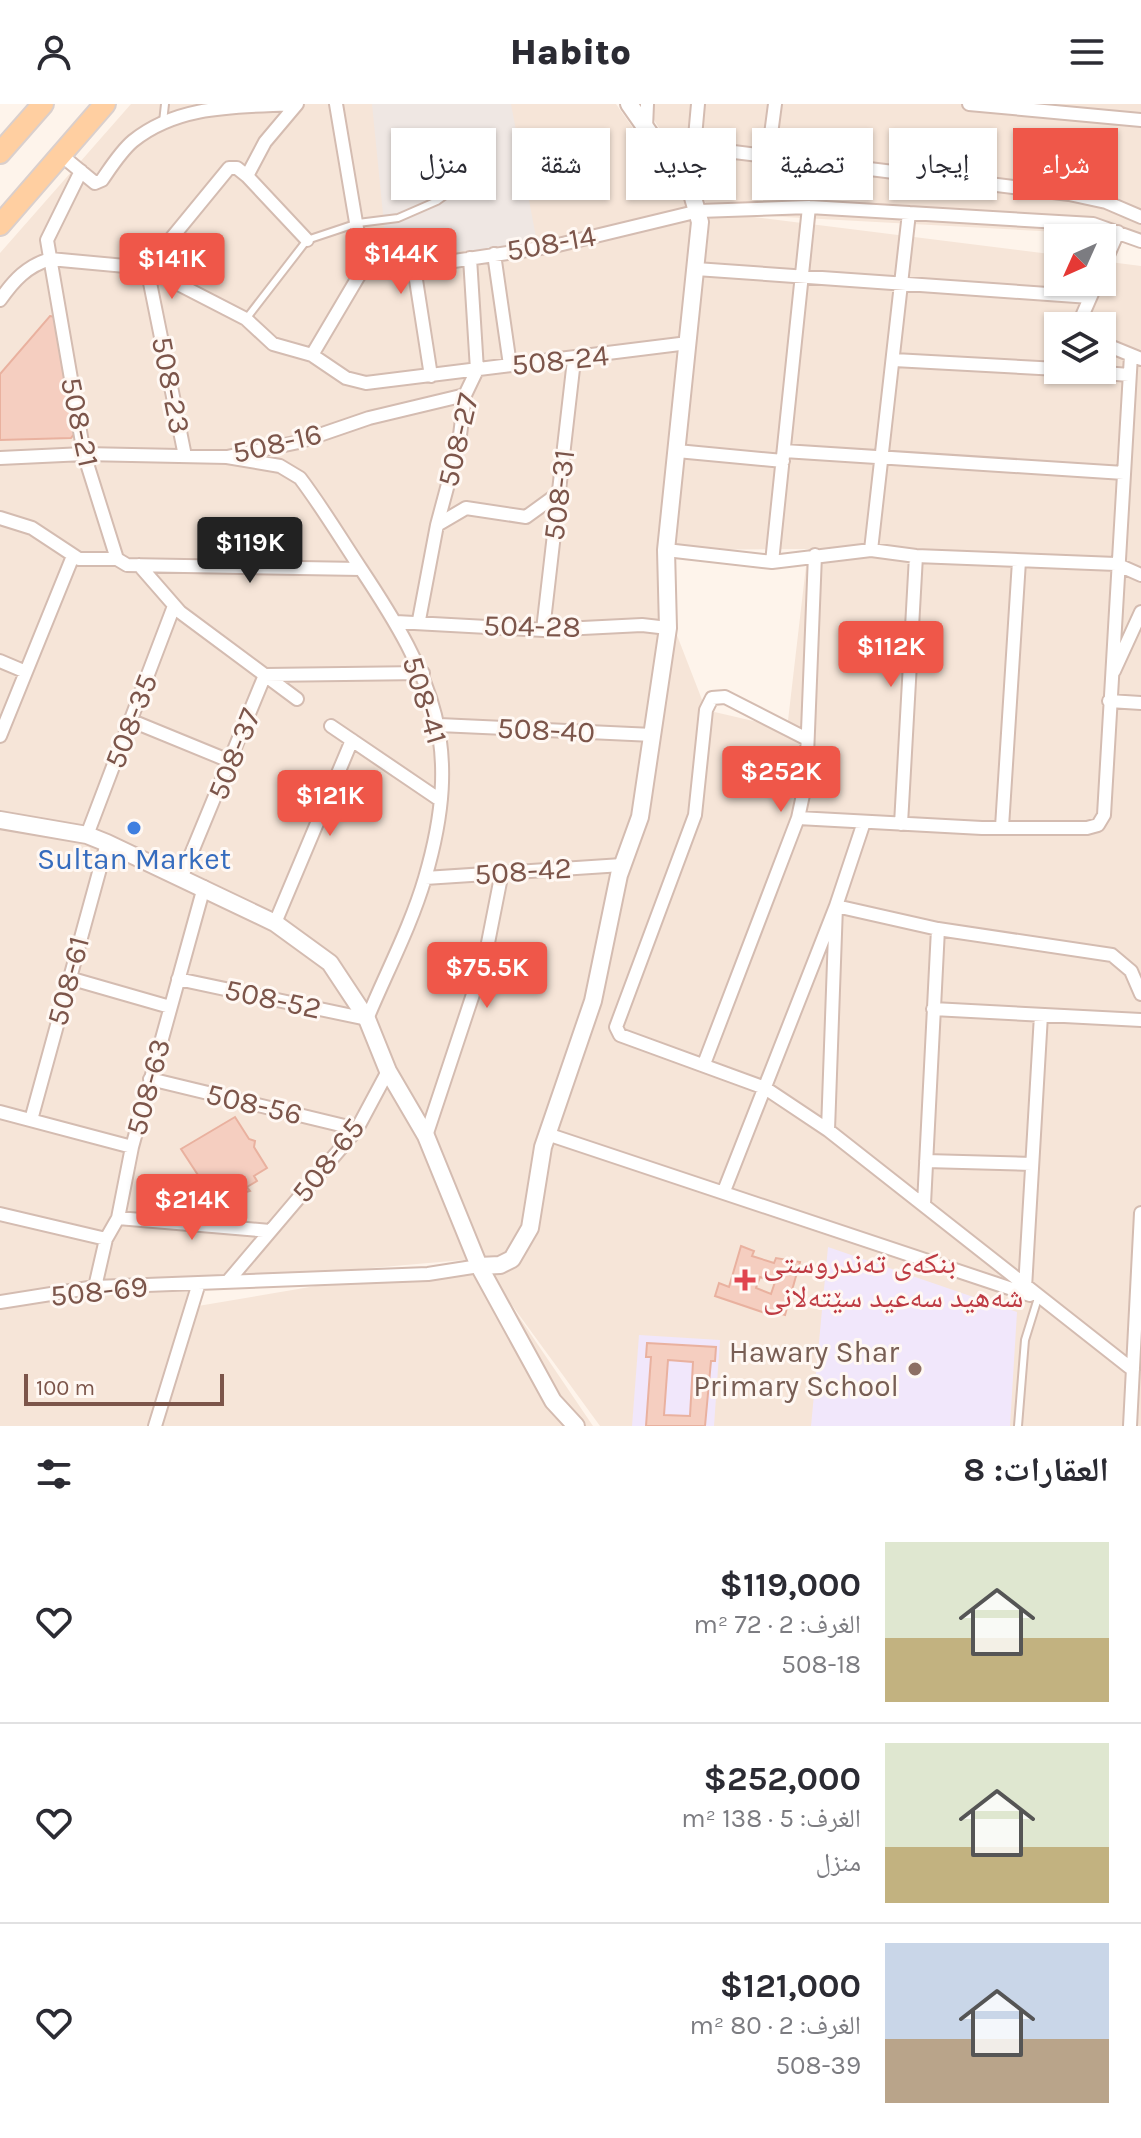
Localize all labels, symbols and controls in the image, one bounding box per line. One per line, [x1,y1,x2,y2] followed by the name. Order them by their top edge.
[32,30,76,74] icon: person
[1065,30,1109,74] icon: menu
[510,31,631,73] text: Habito
[391,128,496,200] chip: منزل
[512,128,610,200] chip: شقة
[626,128,736,200] chip: جديد
[752,128,873,200] chip: تصفية
[889,128,997,200] chip: إيجار
[1013,128,1118,200] chip: شراء
[503,217,599,269] street label: 508-14
[1044,224,1116,296] north arrow
[1044,224,1116,384] map controls
[345,228,457,296] pin: $144K
[116,233,228,301] pin: $141K
[363,238,439,269] text: $144K
[138,243,206,274] text: $141K
[1044,312,1116,384] button: layers
[144,333,198,437] street label: 508-23
[510,337,611,383] street label: 508-24
[53,374,107,470] street label: 508-21
[430,390,486,490] street label: 508-27
[229,415,325,471] street label: 508-16
[536,448,582,542] street label: 508-31
[194,517,306,585] pin: $119K
[215,527,285,558] text: $119K
[483,607,581,645] street label: 504-28
[835,621,947,689] pin: $112K
[856,631,926,662] text: $112K
[395,652,455,748] street label: 508-41
[97,669,165,773] street label: 508-35
[199,703,269,805] street label: 508-37
[496,709,596,751] street label: 508-40
[725,746,837,814] pin: $252K
[740,756,822,787] text: $252K
[274,770,386,838] pin: $121K
[295,780,365,811] text: $121K
[125,819,143,837] marker: Sultan Market
[37,841,231,877] place label: Sultan Market
[473,850,573,892] street label: 508-42
[39,933,97,1029] street label: 508-61
[422,942,552,1010] pin: $75.5K
[445,952,529,983] text: $75.5K
[221,971,325,1027] street label: 508-52
[118,1035,178,1139] street label: 508-63
[202,1075,306,1133] street label: 508-56
[284,1110,372,1210] street label: 508-65
[136,1174,248,1242] pin: $214K
[154,1184,230,1215] text: $214K
[763,1245,1024,1315] place label: بنکەی تەندروستی شەهید سەعید سێتەلانی
[48,1268,150,1314] street label: 508-69
[734,1269,756,1291] marker: بنکەی تەندروستی شەهید سەعید سێتەلانی
[693,1334,899,1404] place label: Hawary Shar Primary School
[906,1360,924,1378] marker: Hawary Shar Primary School
[24,1370,224,1406] scale bar
[36,1375,95,1401] text: 100 m
[963,1450,1109,1490] text: العقارات: 8
[32,1452,76,1496] icon: filters
[719,1565,861,1605] text: $119,000
[949,1574,1045,1670] icon: home
[32,1600,76,1644] icon: heart
[694,1609,861,1640] text: الغرف: 2 · 72 m²
[781,1649,861,1680] text: 508-18
[704,1759,861,1799] text: $252,000
[949,1775,1045,1871] icon: home
[32,1801,76,1845] icon: heart
[681,1803,861,1834] text: الغرف: 5 · 138 m²
[816,1847,861,1878] text: منزل
[720,1966,861,2006] text: $121,000
[949,1975,1045,2071] icon: home
[32,2001,76,2045] icon: heart
[689,2010,861,2041] text: الغرف: 2 · 80 m²
[775,2050,861,2081] text: 508-39

